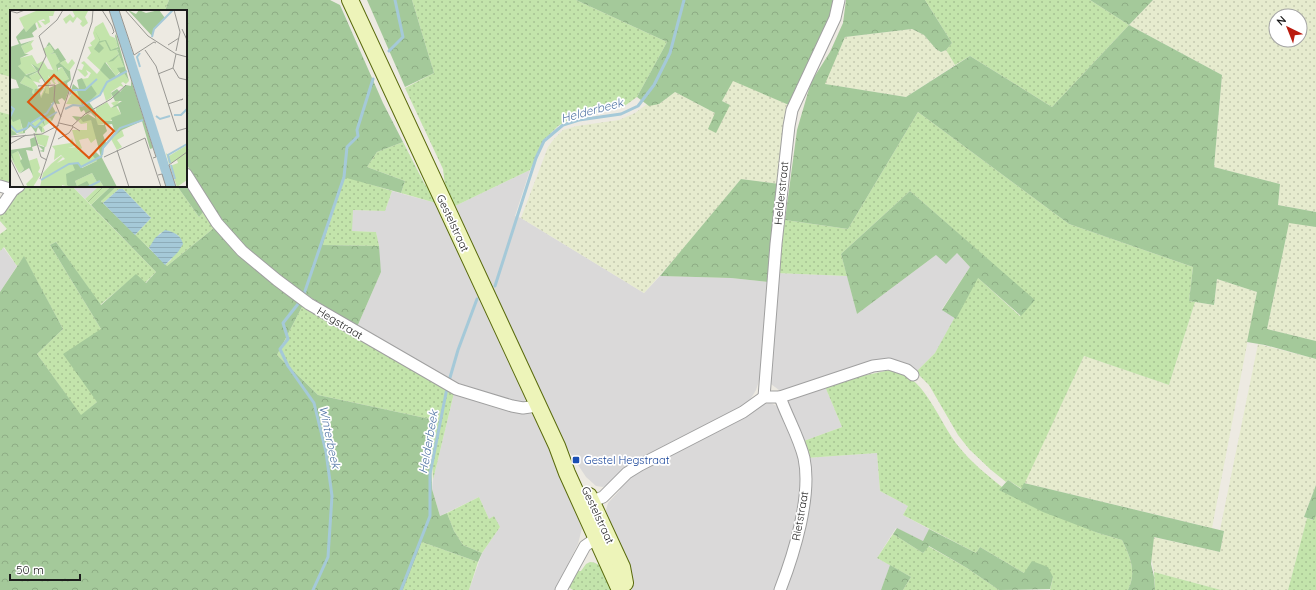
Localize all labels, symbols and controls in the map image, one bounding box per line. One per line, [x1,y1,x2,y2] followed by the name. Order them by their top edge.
[1268,8,1308,48] north arrow
[10,10,187,187] inset map
[1273,13,1289,29] text: N
[559,94,626,126] water label: Helderbeek
[771,160,791,225] street label: Helderstraat
[434,192,472,254] street label: Gestelstraat
[315,304,366,342] street label: Hegstraat
[316,404,344,471] water label: Winterbeek
[415,408,441,475] water label: Helderbeek
[584,453,670,467] place label: Gestel Hegstraat
[571,455,581,465] marker: Gestel Hegstraat
[579,484,617,546] street label: Gestelstraat
[789,490,811,542] street label: Rietstraat
[10,556,80,582] scale bar
[16,562,44,577] text: 50 m

